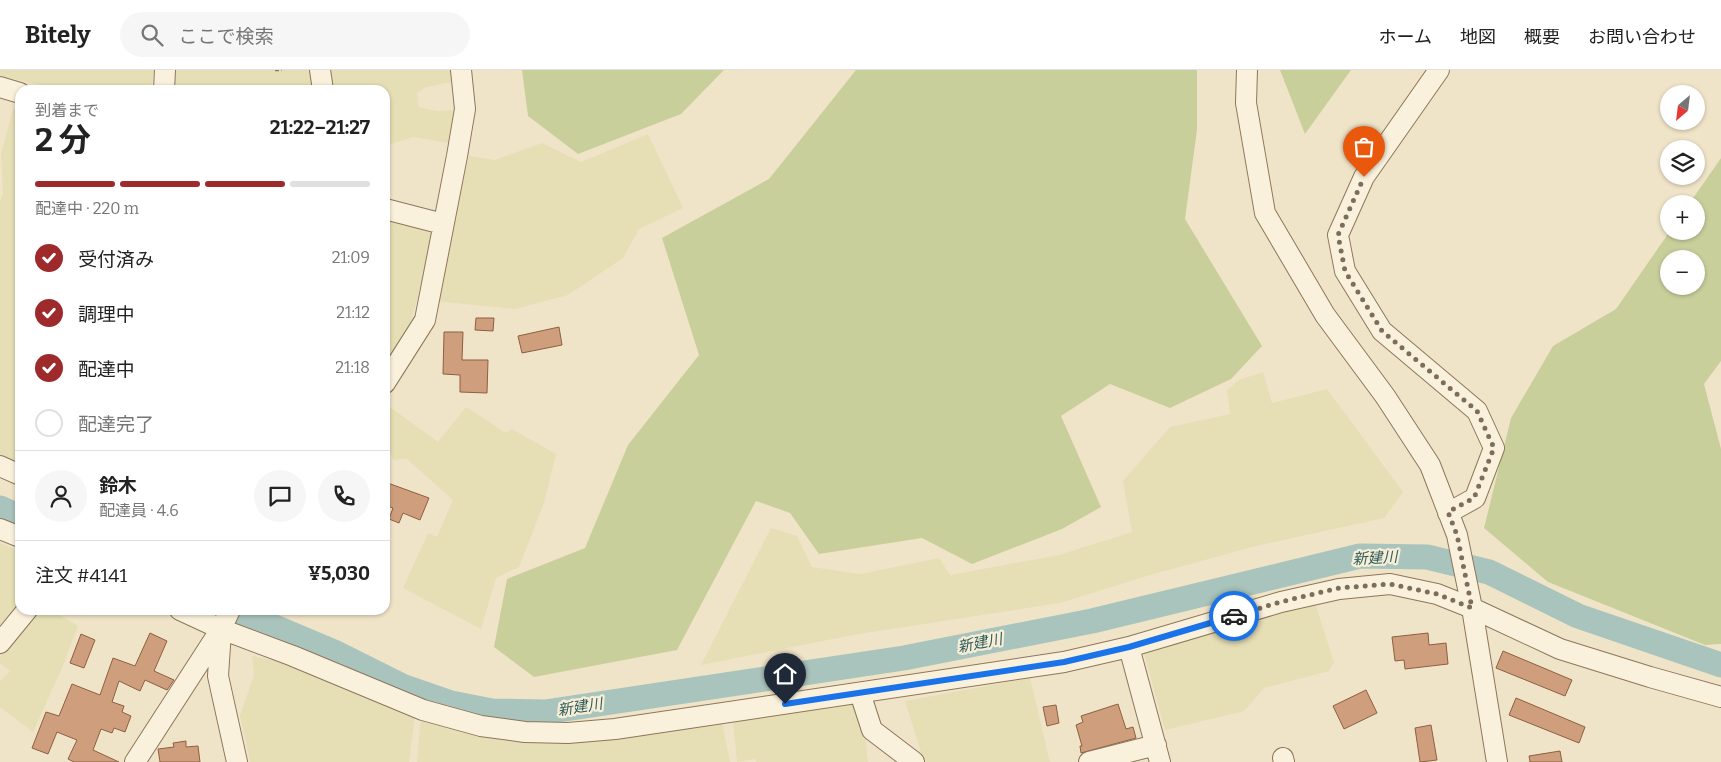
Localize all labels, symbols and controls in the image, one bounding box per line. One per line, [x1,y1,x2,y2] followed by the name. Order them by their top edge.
[120,12,470,57] search box
[25,21,90,49] text: Bitely
[138,21,166,49] icon: search
[178,25,274,48] text: ここで検索
[1379,26,1432,48] text: ホーム
[1460,26,1496,48] text: 地図
[1524,26,1560,48] text: 概要
[1588,26,1696,48] text: お問い合わせ
[1660,85,1705,130] north arrow
[1660,85,1705,295] map controls
[35,101,99,120] text: 到着まで
[270,116,370,139] text: 21:22–21:27
[35,121,91,159] text: 2 分
[1343,126,1385,177] pin
[1350,133,1378,161] icon: bag
[1660,140,1705,185] button: layers
[1660,195,1705,240] button: +
[35,199,139,218] text: 配達中 · 220 m
[35,244,63,272] icon: check
[78,248,154,271] text: 受付済み
[332,248,370,267] text: 21:09
[1660,250,1705,295] button: −
[35,299,63,327] icon: check
[78,303,135,326] text: 調理中
[336,303,370,322] text: 21:12
[35,354,63,382] icon: check
[78,358,135,381] text: 配達中
[335,358,370,377] text: 21:18
[78,413,154,436] text: 配達完了
[35,470,87,522] button: person
[254,470,306,522] button: chat
[318,470,370,522] button: phone
[99,474,137,497] text: 鈴木
[99,501,179,520] text: 配達員 · 4.6
[1352,548,1400,568] water label: 新建川
[308,562,370,585] text: ¥5,030
[35,564,127,587] text: 注文 #4141
[1209,591,1259,641] courier
[1220,602,1248,630] icon: car
[956,629,1006,656] water label: 新建川
[764,653,806,704] pin
[771,660,799,688] icon: home
[556,694,606,719] water label: 新建川

